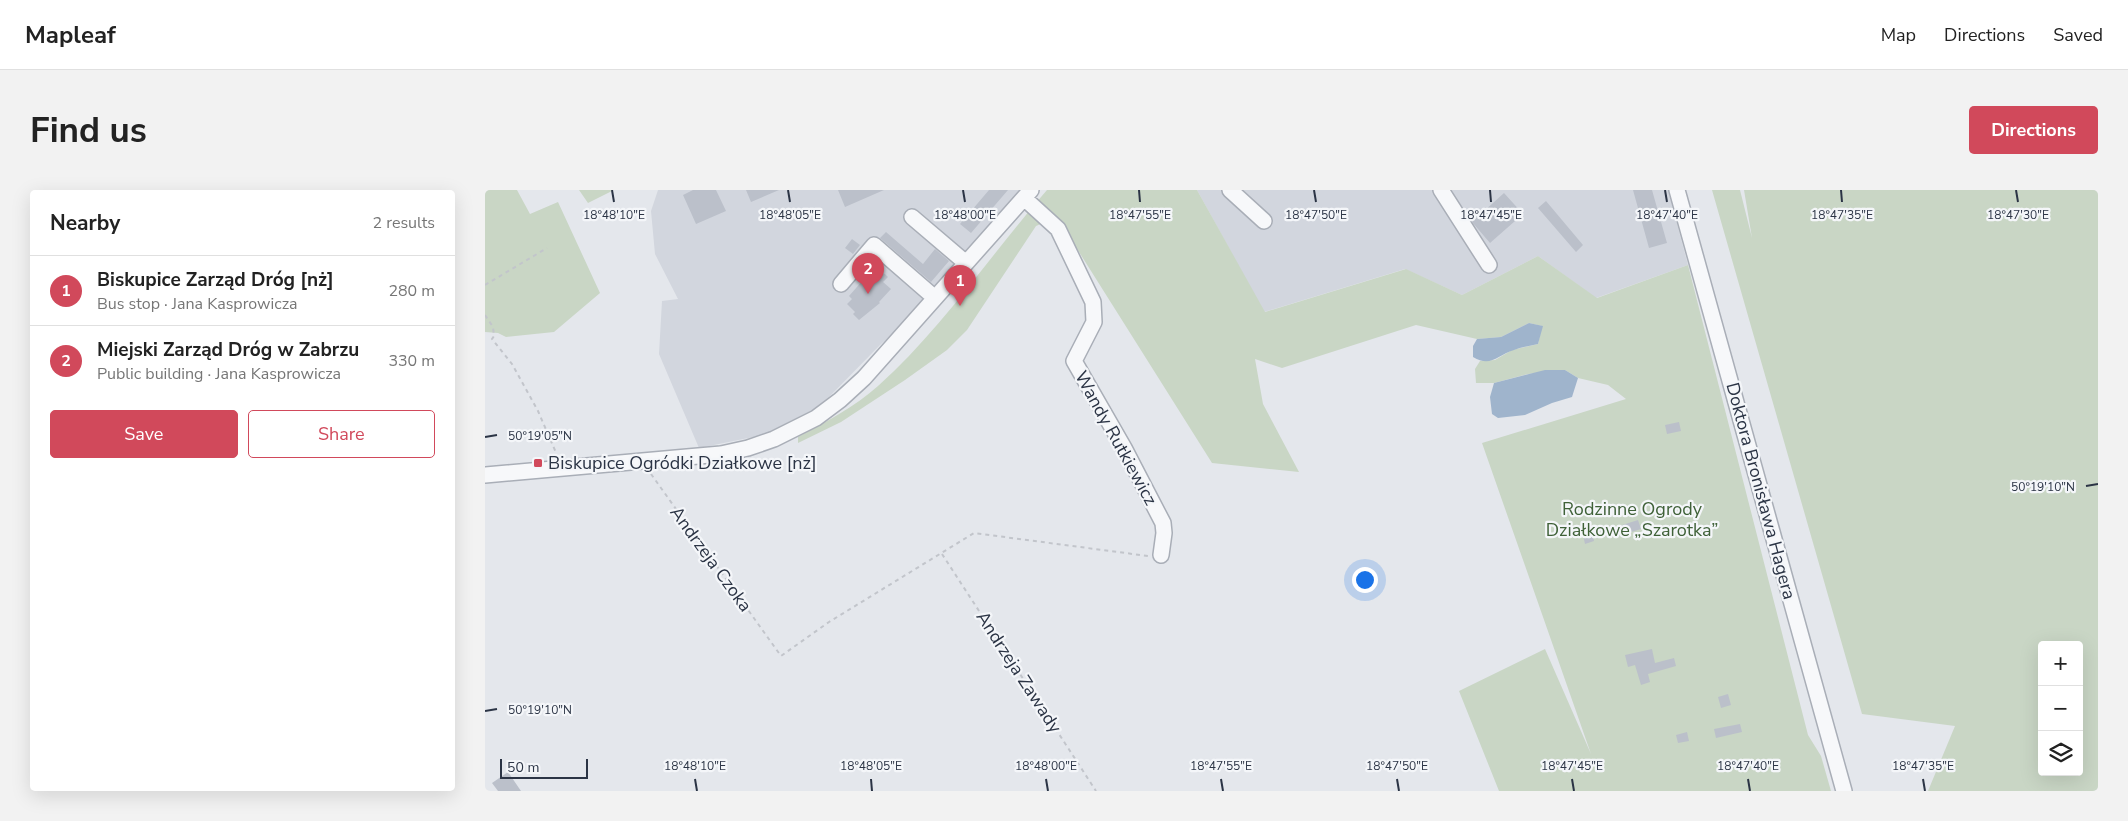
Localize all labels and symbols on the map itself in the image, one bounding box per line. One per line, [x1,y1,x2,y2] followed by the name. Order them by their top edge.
[583,207,645,223] text: 18°48'10"E
[759,207,821,223] text: 18°48'05"E
[934,207,996,223] text: 18°48'00"E
[1109,207,1171,223] text: 18°47'55"E
[1285,207,1347,223] text: 18°47'50"E
[1460,207,1522,223] text: 18°47'45"E
[1636,207,1698,223] text: 18°47'40"E
[1811,207,1873,223] text: 18°47'35"E
[1987,207,2049,223] text: 18°47'30"E
[852,253,884,294] pin: 2
[944,265,976,306] pin: 1
[1069,367,1163,509] street label: Wandy Rutkiewicz
[1720,380,1802,602] street label: Doktora Bronisława Hagera
[508,428,572,444] text: 50°19'05"N
[548,451,817,475] place label: Biskupice Ogródki Działkowe [nż]
[532,457,544,469] marker: Biskupice Ogródki Działkowe [nż]
[2011,479,2075,495] text: 50°19'10"N
[1546,497,1718,542] park label: Rodzinne Ogrody Działkowe „Szarotka”
[665,501,757,617] street label: Andrzeja Czoka
[1352,567,1378,593] your location
[971,607,1068,738] street label: Andrzeja Zawady
[508,702,572,718] text: 50°19'10"N
[500,756,587,779] scale bar
[664,758,726,774] text: 18°48'10"E
[840,758,902,774] text: 18°48'05"E
[1015,758,1077,774] text: 18°48'00"E
[1190,758,1252,774] text: 18°47'55"E
[1366,758,1428,774] text: 18°47'50"E
[1541,758,1603,774] text: 18°47'45"E
[1717,758,1779,774] text: 18°47'40"E
[1892,758,1954,774] text: 18°47'35"E

